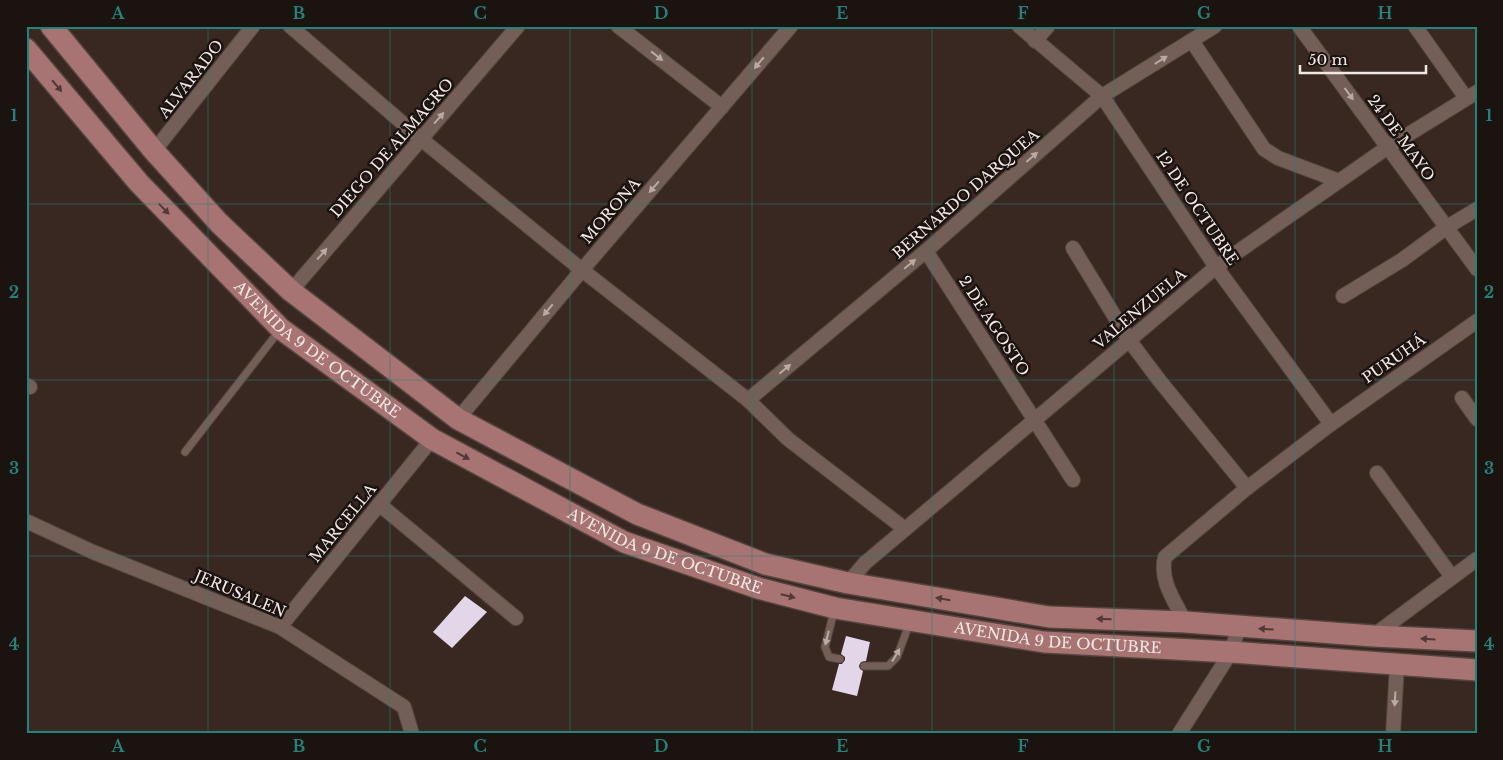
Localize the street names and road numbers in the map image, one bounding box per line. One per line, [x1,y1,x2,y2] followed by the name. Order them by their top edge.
[154,36,227,122] street label: ALVARADO
[326,74,457,221] street label: DIEGO DE ALMAGRO
[1364,91,1439,185] street label: 24 DE MAYO
[888,124,1043,262] street label: BERNARDO DARQUEA
[1152,147,1243,269] street label: 12 DE OCTUBRE
[577,174,645,247] street label: MORONA
[1089,264,1190,354] street label: VALENZUELA
[955,272,1034,379] street label: 2 DE AGOSTO
[230,276,404,422] street label: AVENIDA 9 DE OCTUBRE
[1358,330,1429,387] street label: PURUHÁ
[305,479,380,566] street label: MARCELLA
[563,503,765,598] street label: AVENIDA 9 DE OCTUBRE
[190,565,289,621] street label: JERUSALEN
[952,617,1162,657] street label: AVENIDA 9 DE OCTUBRE

